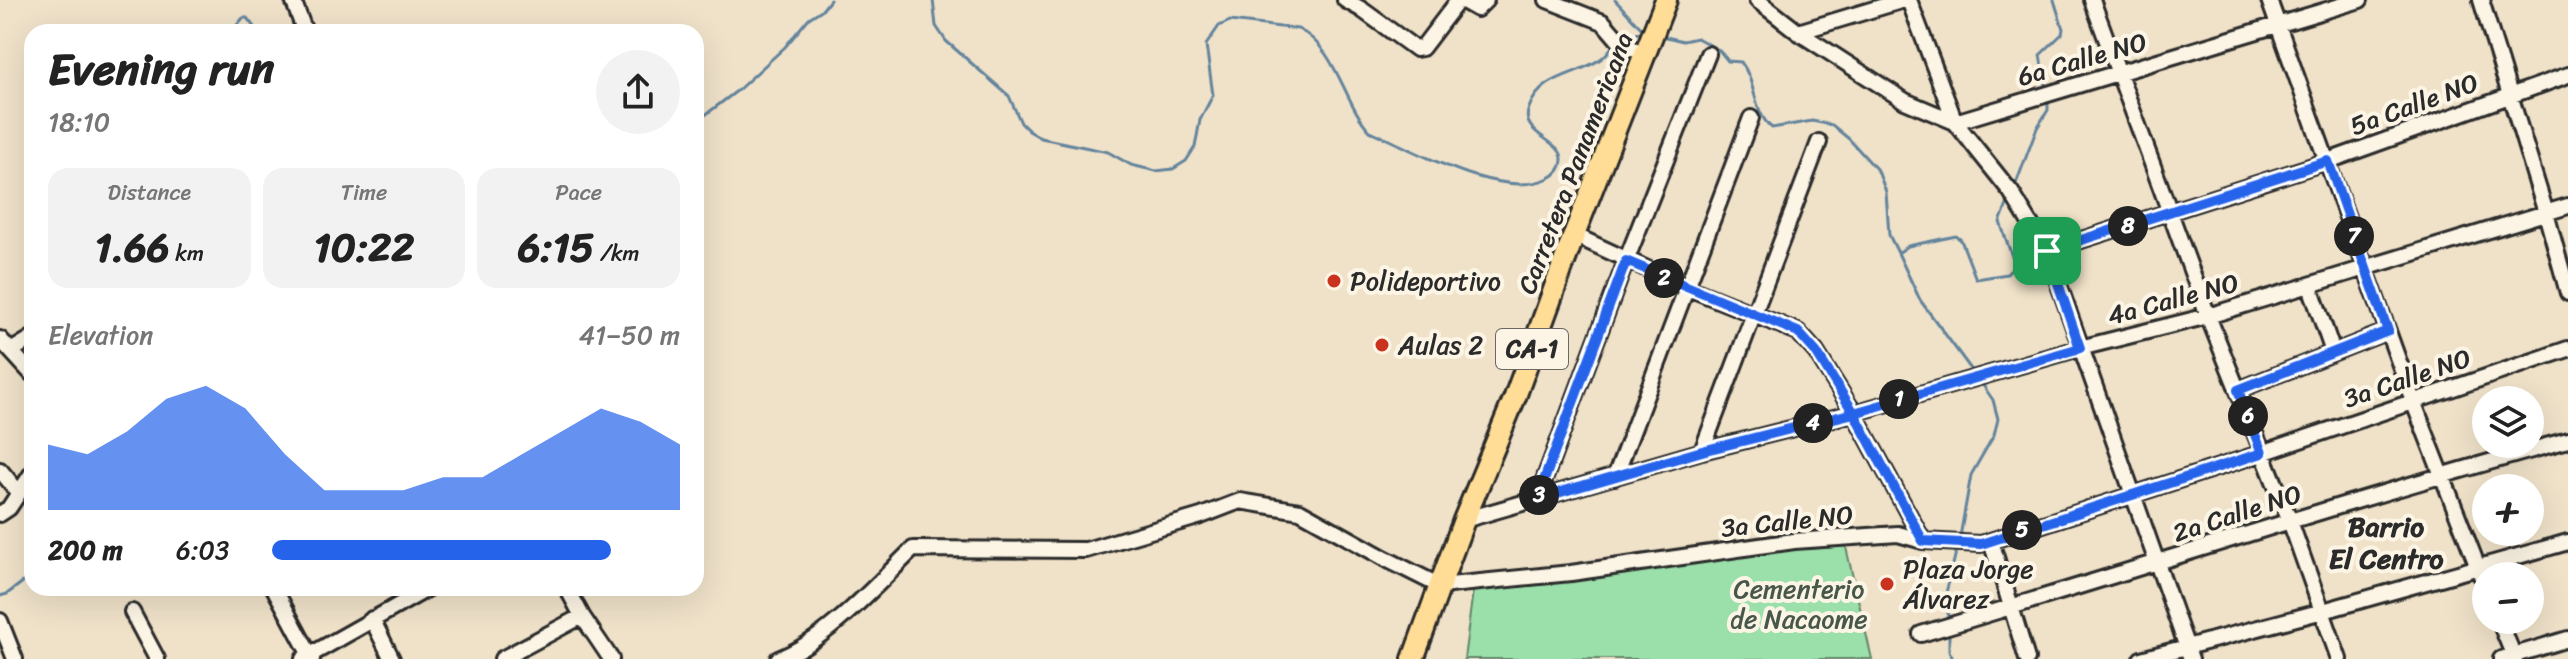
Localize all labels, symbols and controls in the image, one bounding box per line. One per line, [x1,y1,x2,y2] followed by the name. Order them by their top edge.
[2012,19,2152,99] street label: 6a Calle NO
[1504,25,1646,301] street label: Carretera Panamericana
[48,30,274,108] text: Evening run
[596,50,680,134] button: share
[2343,59,2485,149] street label: 5a Calle NO
[48,99,110,145] text: 18:10
[108,173,191,212] text: Distance
[341,173,387,212] text: Time
[555,173,602,212] text: Pace
[2108,206,2148,246] pin: 8
[2121,206,2135,245] text: 8
[95,212,170,283] text: 1.66
[314,212,414,283] text: 10:22
[518,212,594,283] text: 6:15
[2334,216,2374,256] pin: 7
[2348,216,2360,255] text: 7
[2013,217,2081,285] pin
[2025,229,2069,273] icon: arrive
[170,234,204,273] text: km
[594,234,639,273] text: /km
[1350,258,1501,304] place label: Polideportivo
[1644,258,1684,298] pin: 2
[1658,258,1670,297] text: 2
[2102,259,2244,339] street label: 4a Calle NO
[1325,272,1343,290] marker: Polideportivo
[48,312,153,358] text: Elevation
[579,312,680,358] text: 41–50 m
[1397,322,1483,368] place label: Aulas 2
[1496,329,1568,369] road number: CA-1
[2337,335,2477,421] street label: 3a Calle NO
[1373,336,1391,354] marker: Aulas 2
[1879,379,1919,419] pin: 1
[1894,379,1904,418] text: 1
[2472,386,2544,634] map controls
[2472,386,2544,458] button: layers
[2228,396,2268,436] pin: 6
[2242,396,2254,435] text: 6
[1793,403,1833,443] pin: 4
[1806,403,1820,442] text: 4
[2166,471,2308,555] street label: 2a Calle NO
[2472,474,2544,546] button: +
[1519,475,1559,515] pin: 3
[1533,475,1545,514] text: 3
[1719,491,1855,551] street label: 3a Calle NO
[2329,502,2444,583] district label: Barrio El Centro
[2002,510,2042,550] pin: 5
[2015,510,2029,549] text: 5
[48,527,123,573] text: 200 m
[176,527,229,573] text: 6:03
[1902,546,2034,622] place label: Plaza Jorge Álvarez
[2472,562,2544,634] button: −
[1730,566,1868,642] park label: Cementerio de Nacaome
[1878,575,1896,593] marker: Plaza Jorge Álvarez

